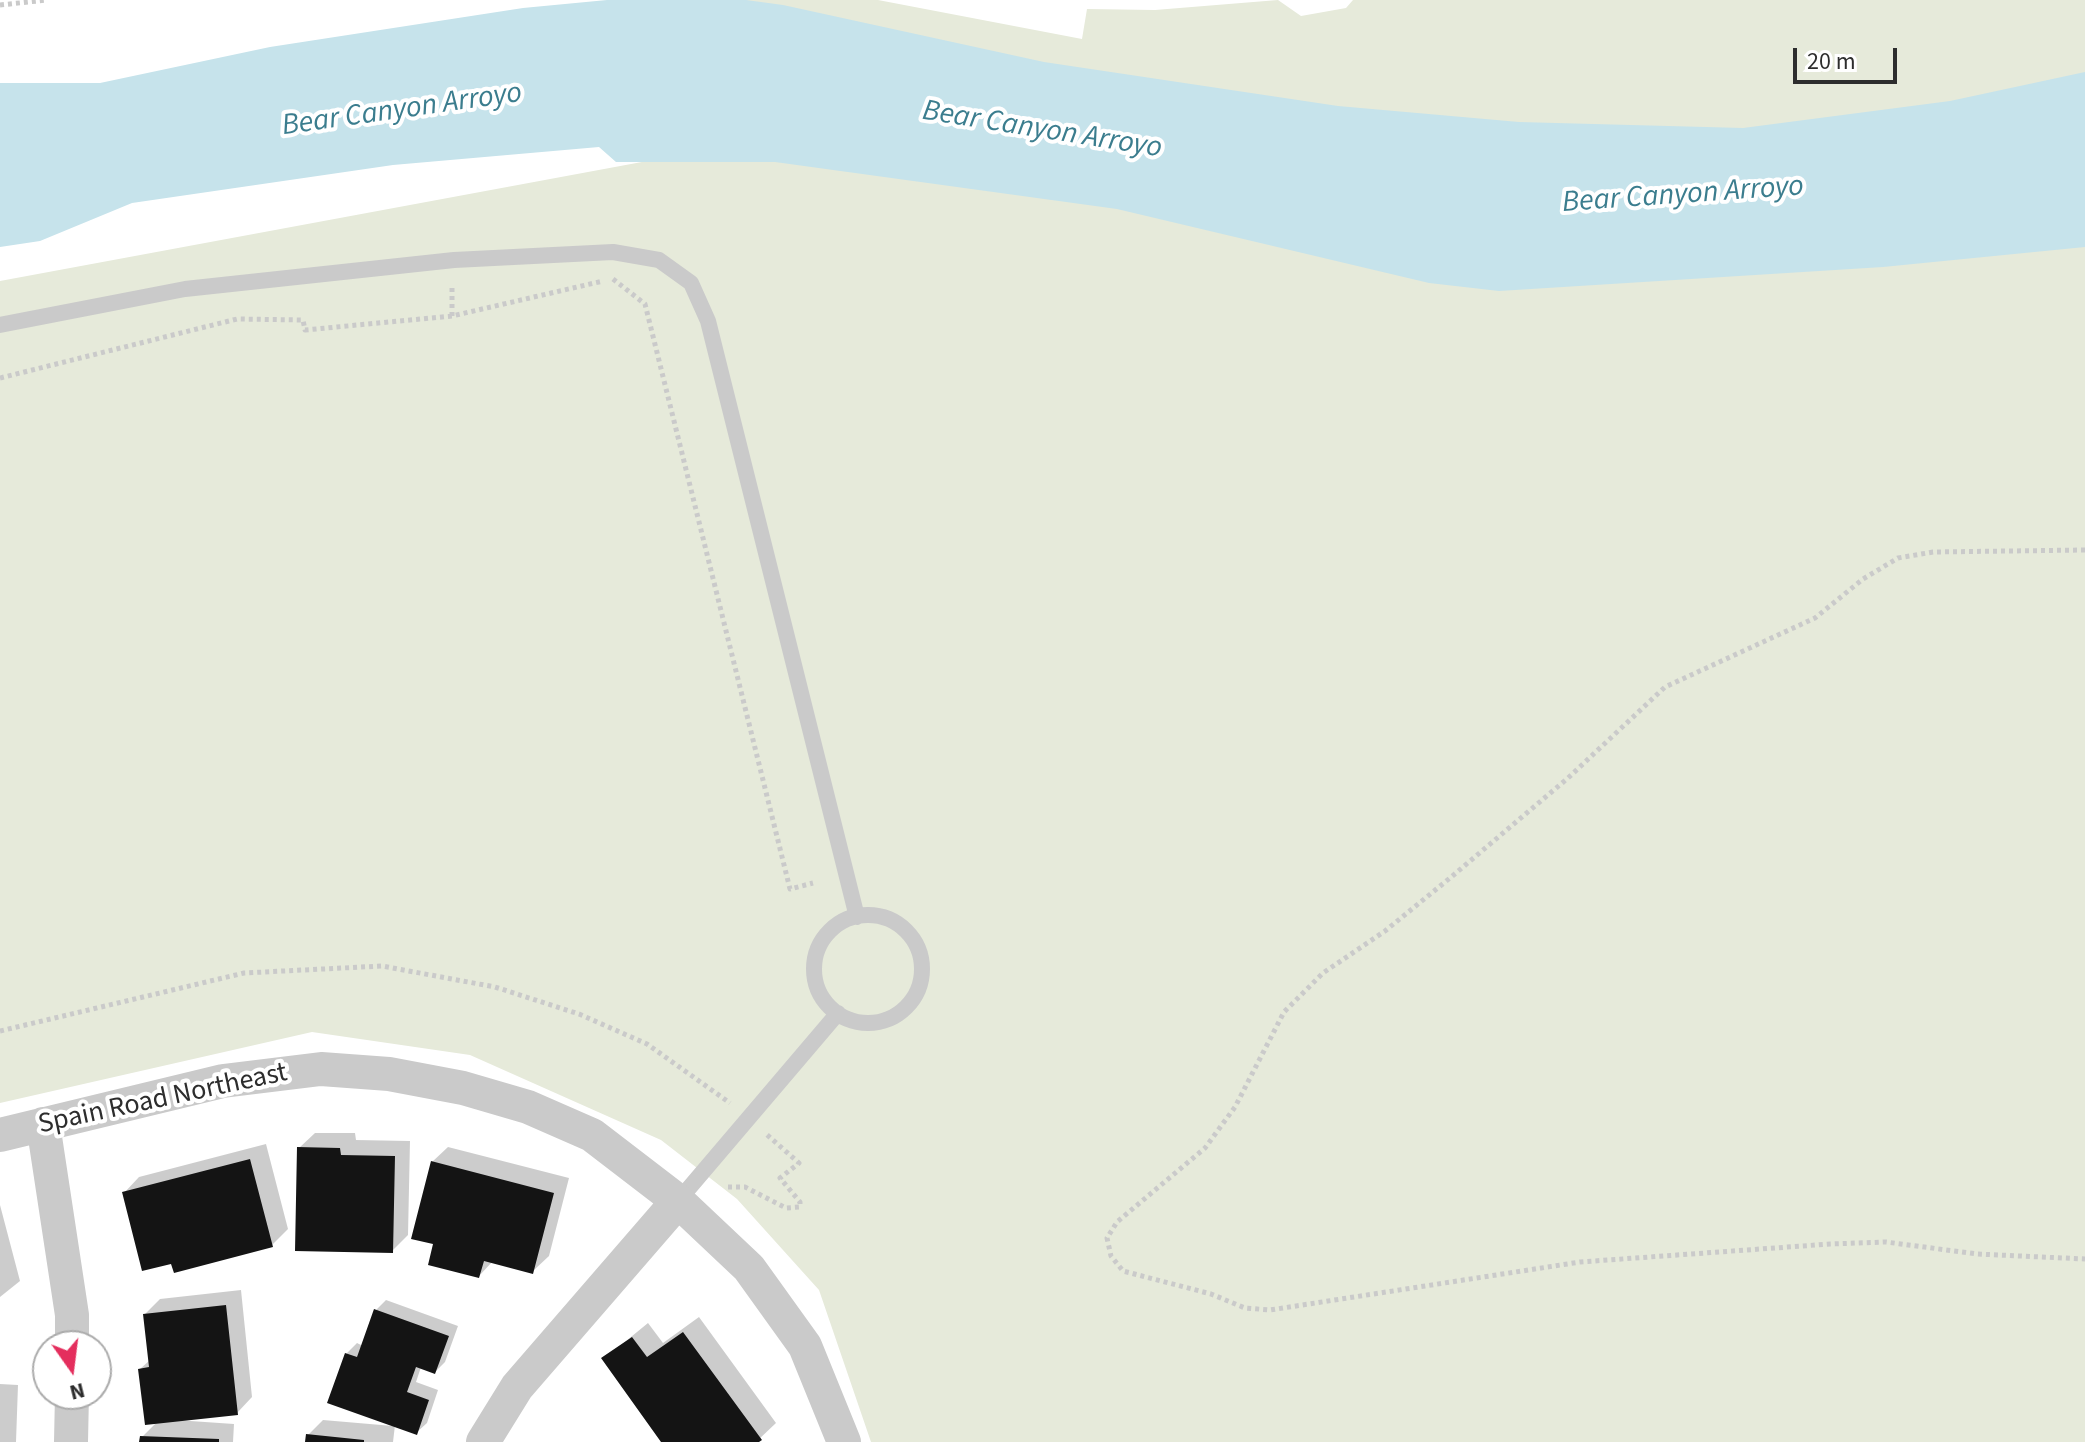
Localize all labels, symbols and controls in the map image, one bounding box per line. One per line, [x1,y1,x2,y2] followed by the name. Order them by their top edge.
[1797,32,1901,82] scale bar
[1807,44,1856,79] text: 20 m
[280,76,524,146] water label: Bear Canyon Arroyo
[920,94,1164,168] water label: Bear Canyon Arroyo
[1561,170,1805,222] water label: Bear Canyon Arroyo
[35,1057,291,1143] street label: Spain Road Northeast
[32,1330,112,1410] north arrow
[66,1374,88,1409] text: N

